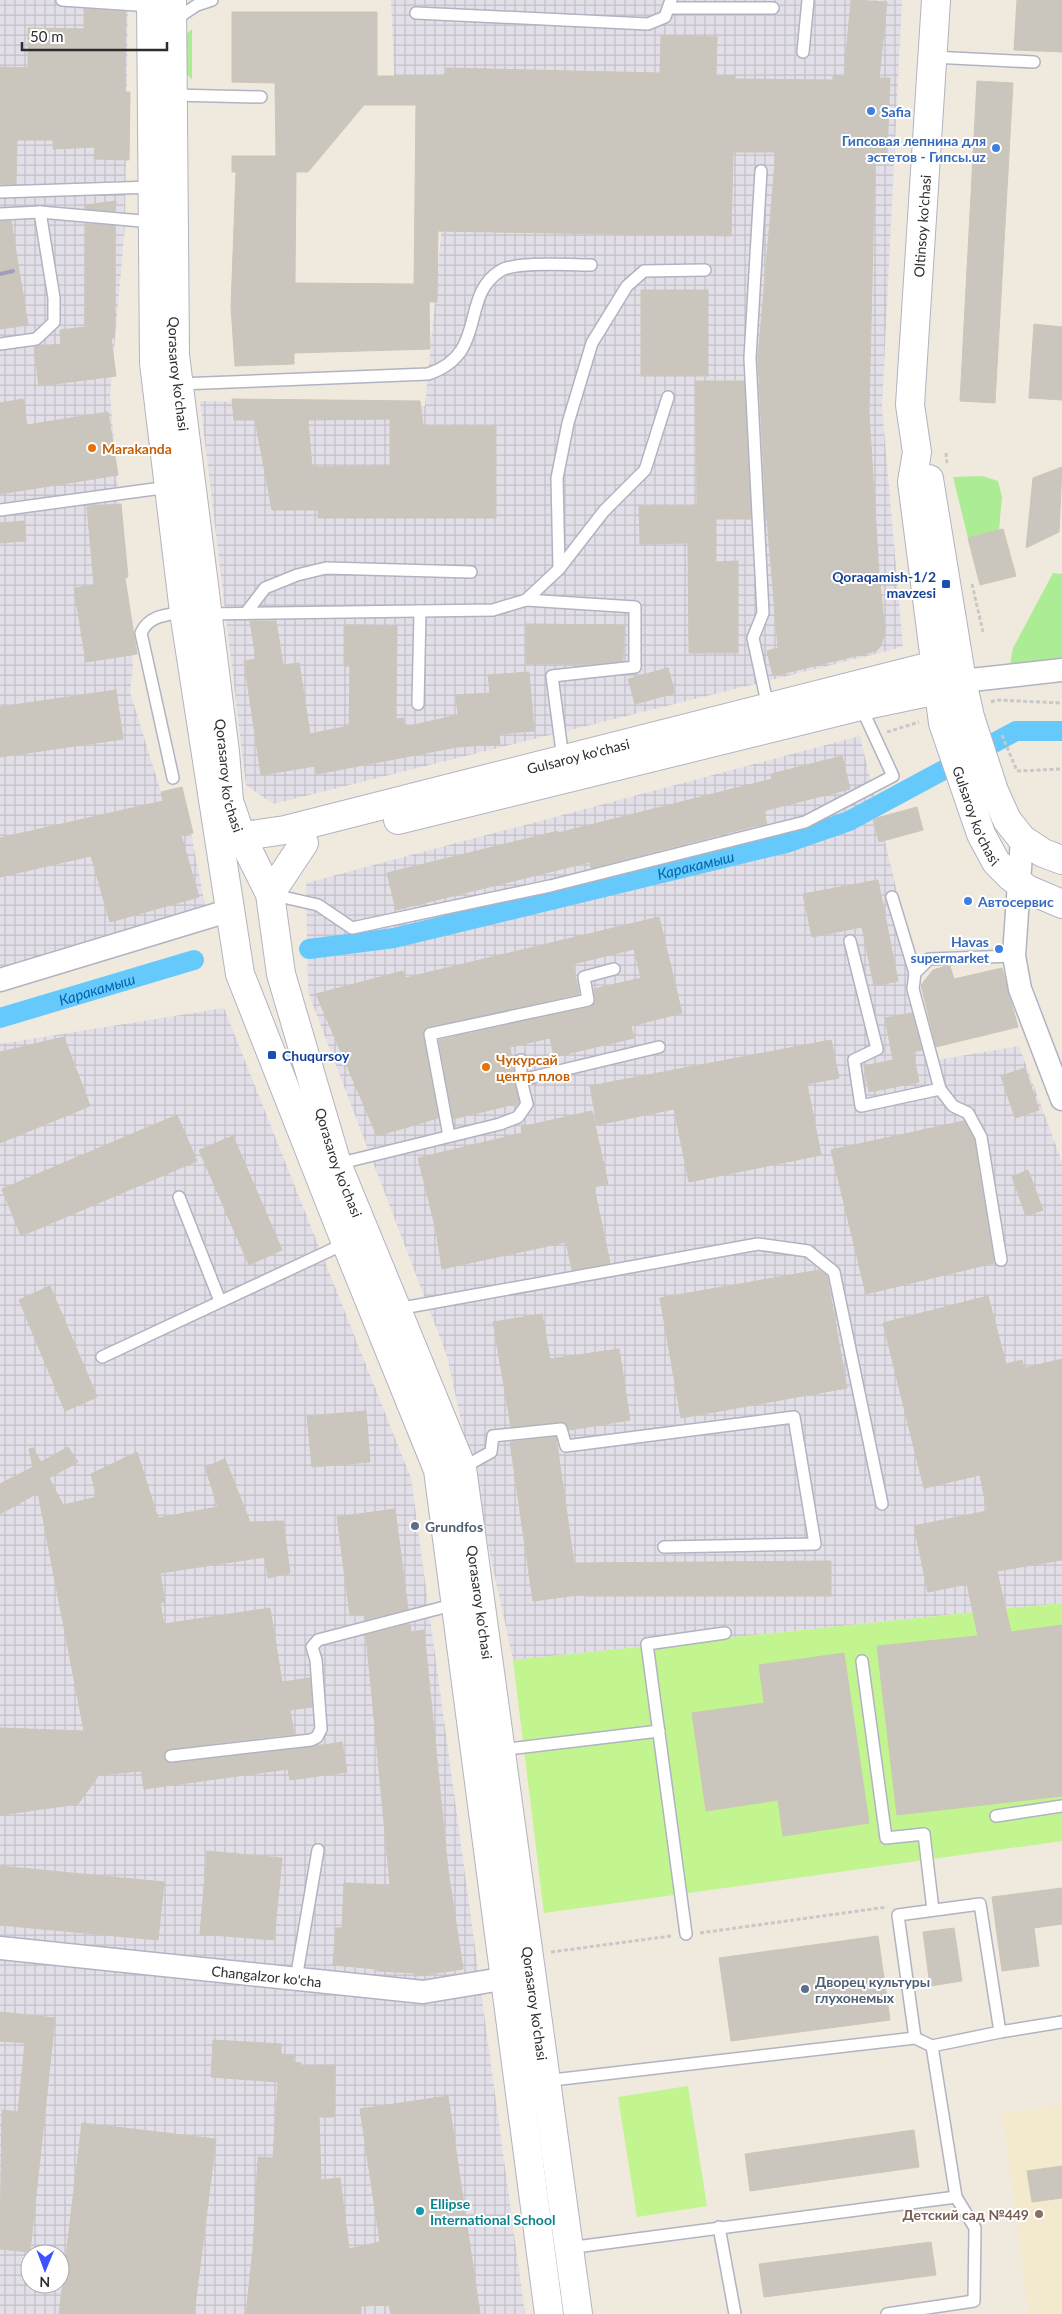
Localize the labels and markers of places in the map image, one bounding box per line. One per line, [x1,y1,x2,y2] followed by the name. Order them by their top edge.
[881,103,911,120] place label: Safia
[865,105,877,117] marker: Safia
[842,132,987,165] place label: Гипсовая лепнина для эстетов - Гипсы.uz
[990,142,1002,154] marker: Гипсовая лепнина для эстетов - Гипсы.uz
[102,440,172,457] place label: Marakanda
[86,442,98,454] marker: Marakanda
[832,568,936,601] place label: Qoraqamish-1/2 mavzesi
[940,578,952,590] marker: Qoraqamish-1/2 mavzesi
[977,893,1054,910] place label: Автосервис
[962,895,974,907] marker: Автосервис
[911,933,990,966] place label: Havas supermarket
[993,943,1005,955] marker: Havas supermarket
[282,1047,350,1064] place label: Chuqursoy
[266,1049,278,1061] marker: Chuqursoy
[496,1051,570,1084] place label: Чукурсай центр плов
[480,1061,492,1073] marker: Чукурсай центр плов
[425,1518,483,1535] place label: Grundfos
[409,1520,421,1532] marker: Grundfos
[815,1973,930,2006] place label: Дворец культуры глухонемых
[799,1983,811,1995] marker: Дворец культуры глухонемых
[430,2195,555,2228] place label: Ellipse International School
[414,2205,426,2217] marker: Ellipse International School
[903,2206,1029,2223] place label: Детский сад №449
[1033,2208,1045,2220] marker: Детский сад №449

